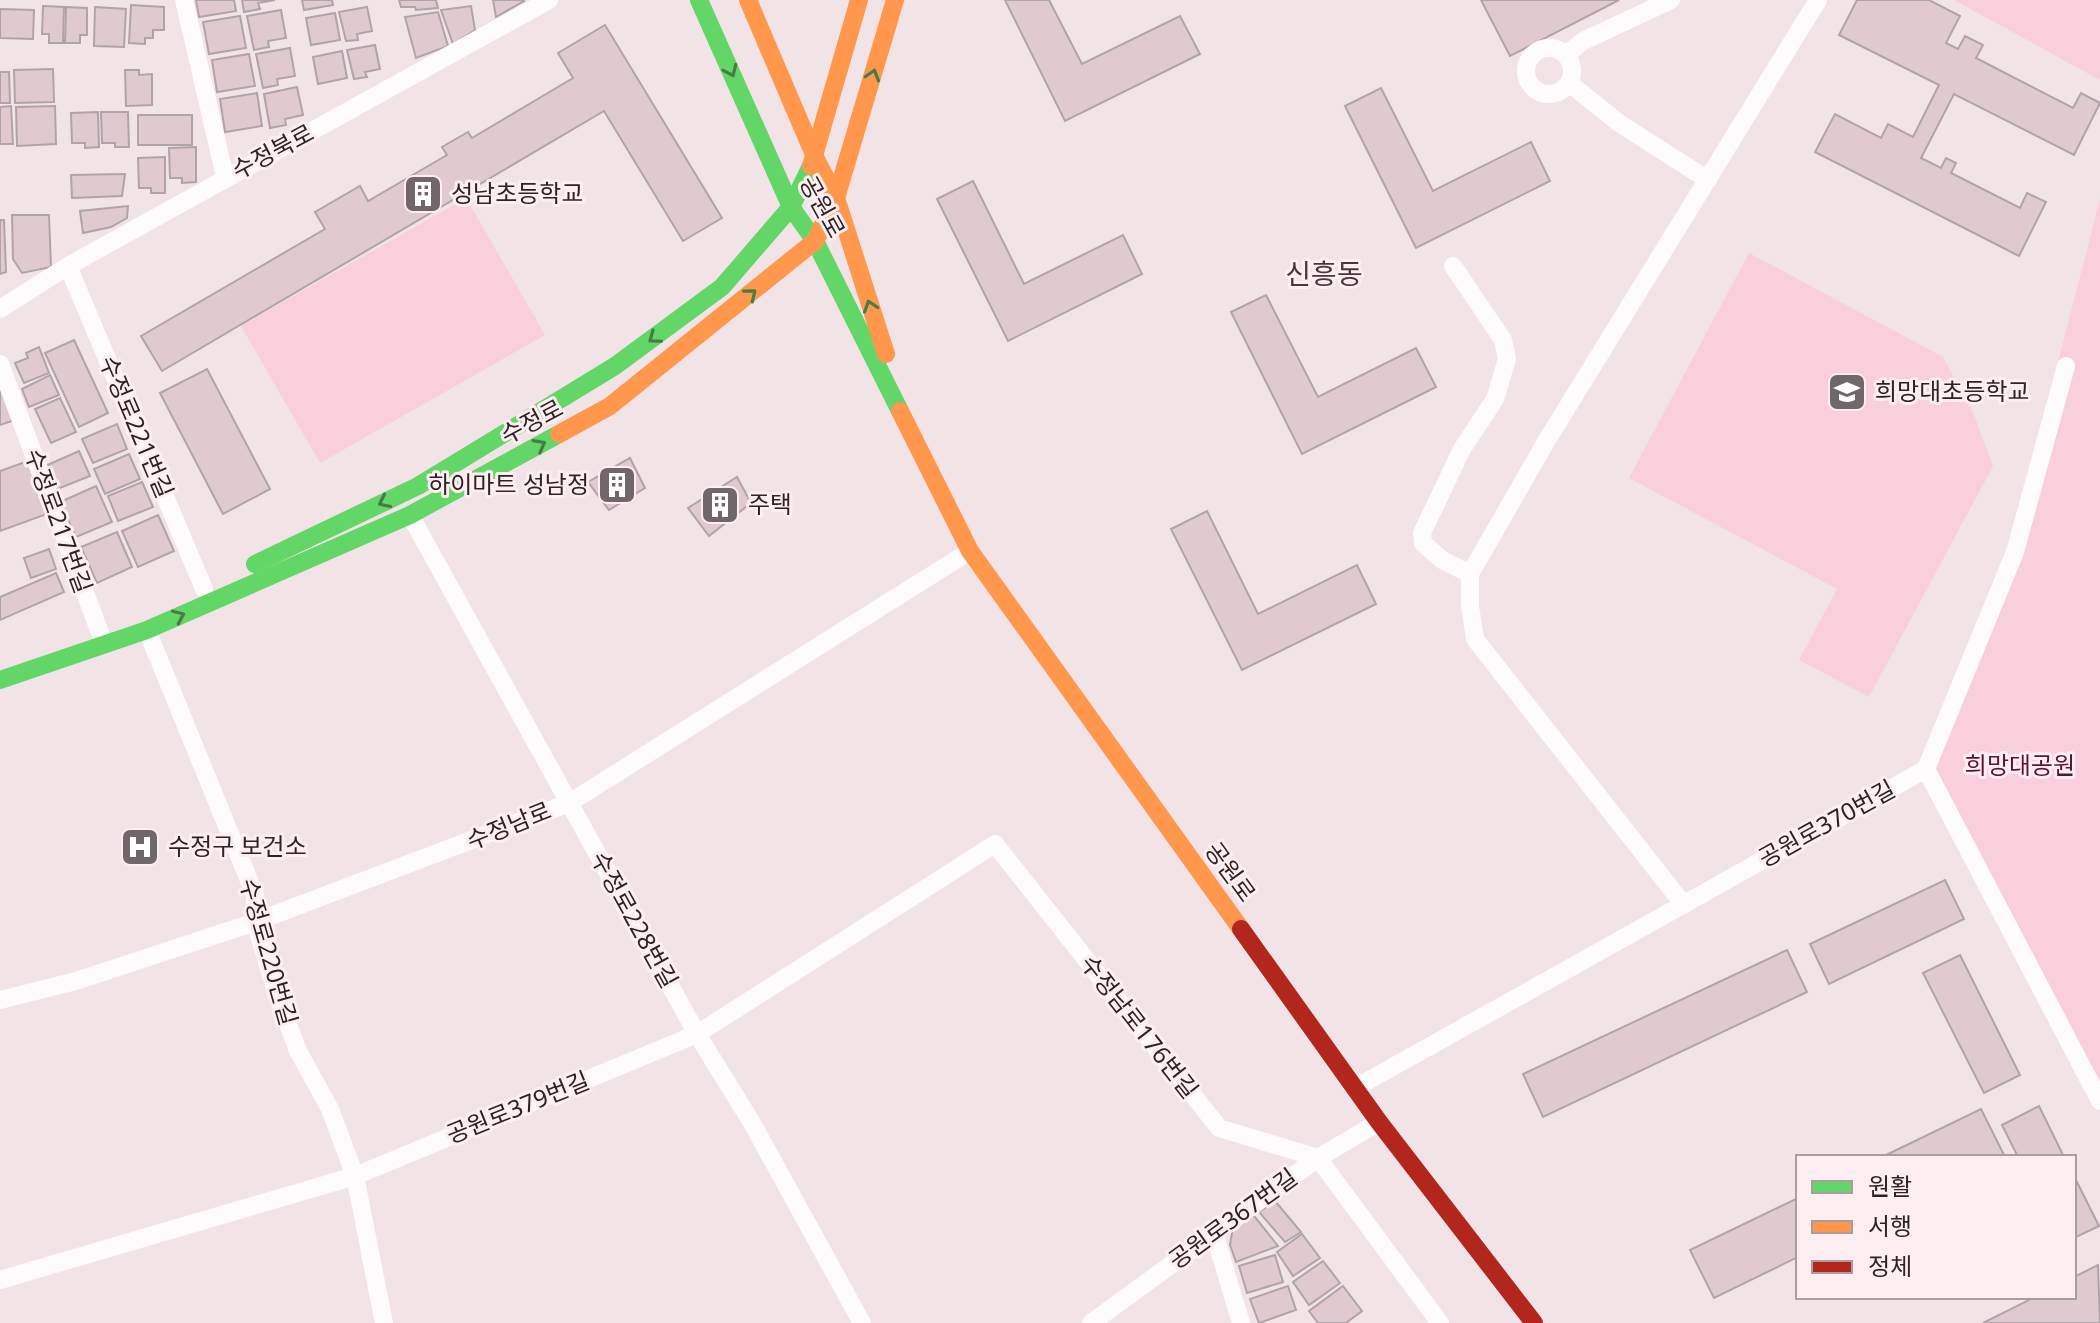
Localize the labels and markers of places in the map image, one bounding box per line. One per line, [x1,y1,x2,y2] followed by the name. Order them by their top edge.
[402,173,444,215] building icon: 성남초등학교
[451,176,583,209] place label: 성남초등학교
[1826,371,1868,413] school or university icon: 희망대초등학교
[1875,374,2030,407] place label: 희망대초등학교
[596,464,638,506] building icon: 하이마트 성남정
[428,467,589,500] place label: 하이마트 성남정
[699,484,741,526] building icon: 주택
[748,487,792,520] place label: 주택
[119,826,161,868] hospital icon: 수정구 보건소
[168,829,307,862] place label: 수정구 보건소

